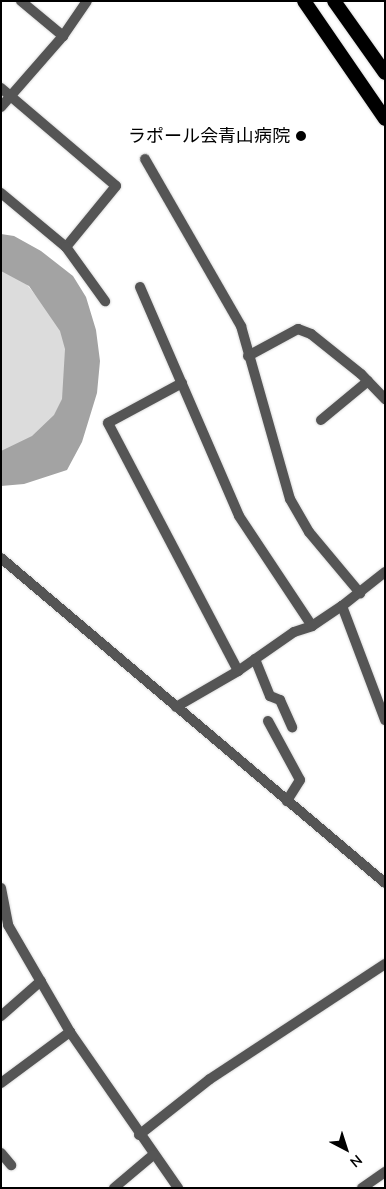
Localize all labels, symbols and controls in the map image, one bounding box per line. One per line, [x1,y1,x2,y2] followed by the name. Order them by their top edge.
[128,125,290,147] place label: ラポール会青山病院
[294,129,308,143] marker: ラポール会青山病院
[321,1124,371,1174] north arrow
[346,1150,366,1172] text: N

